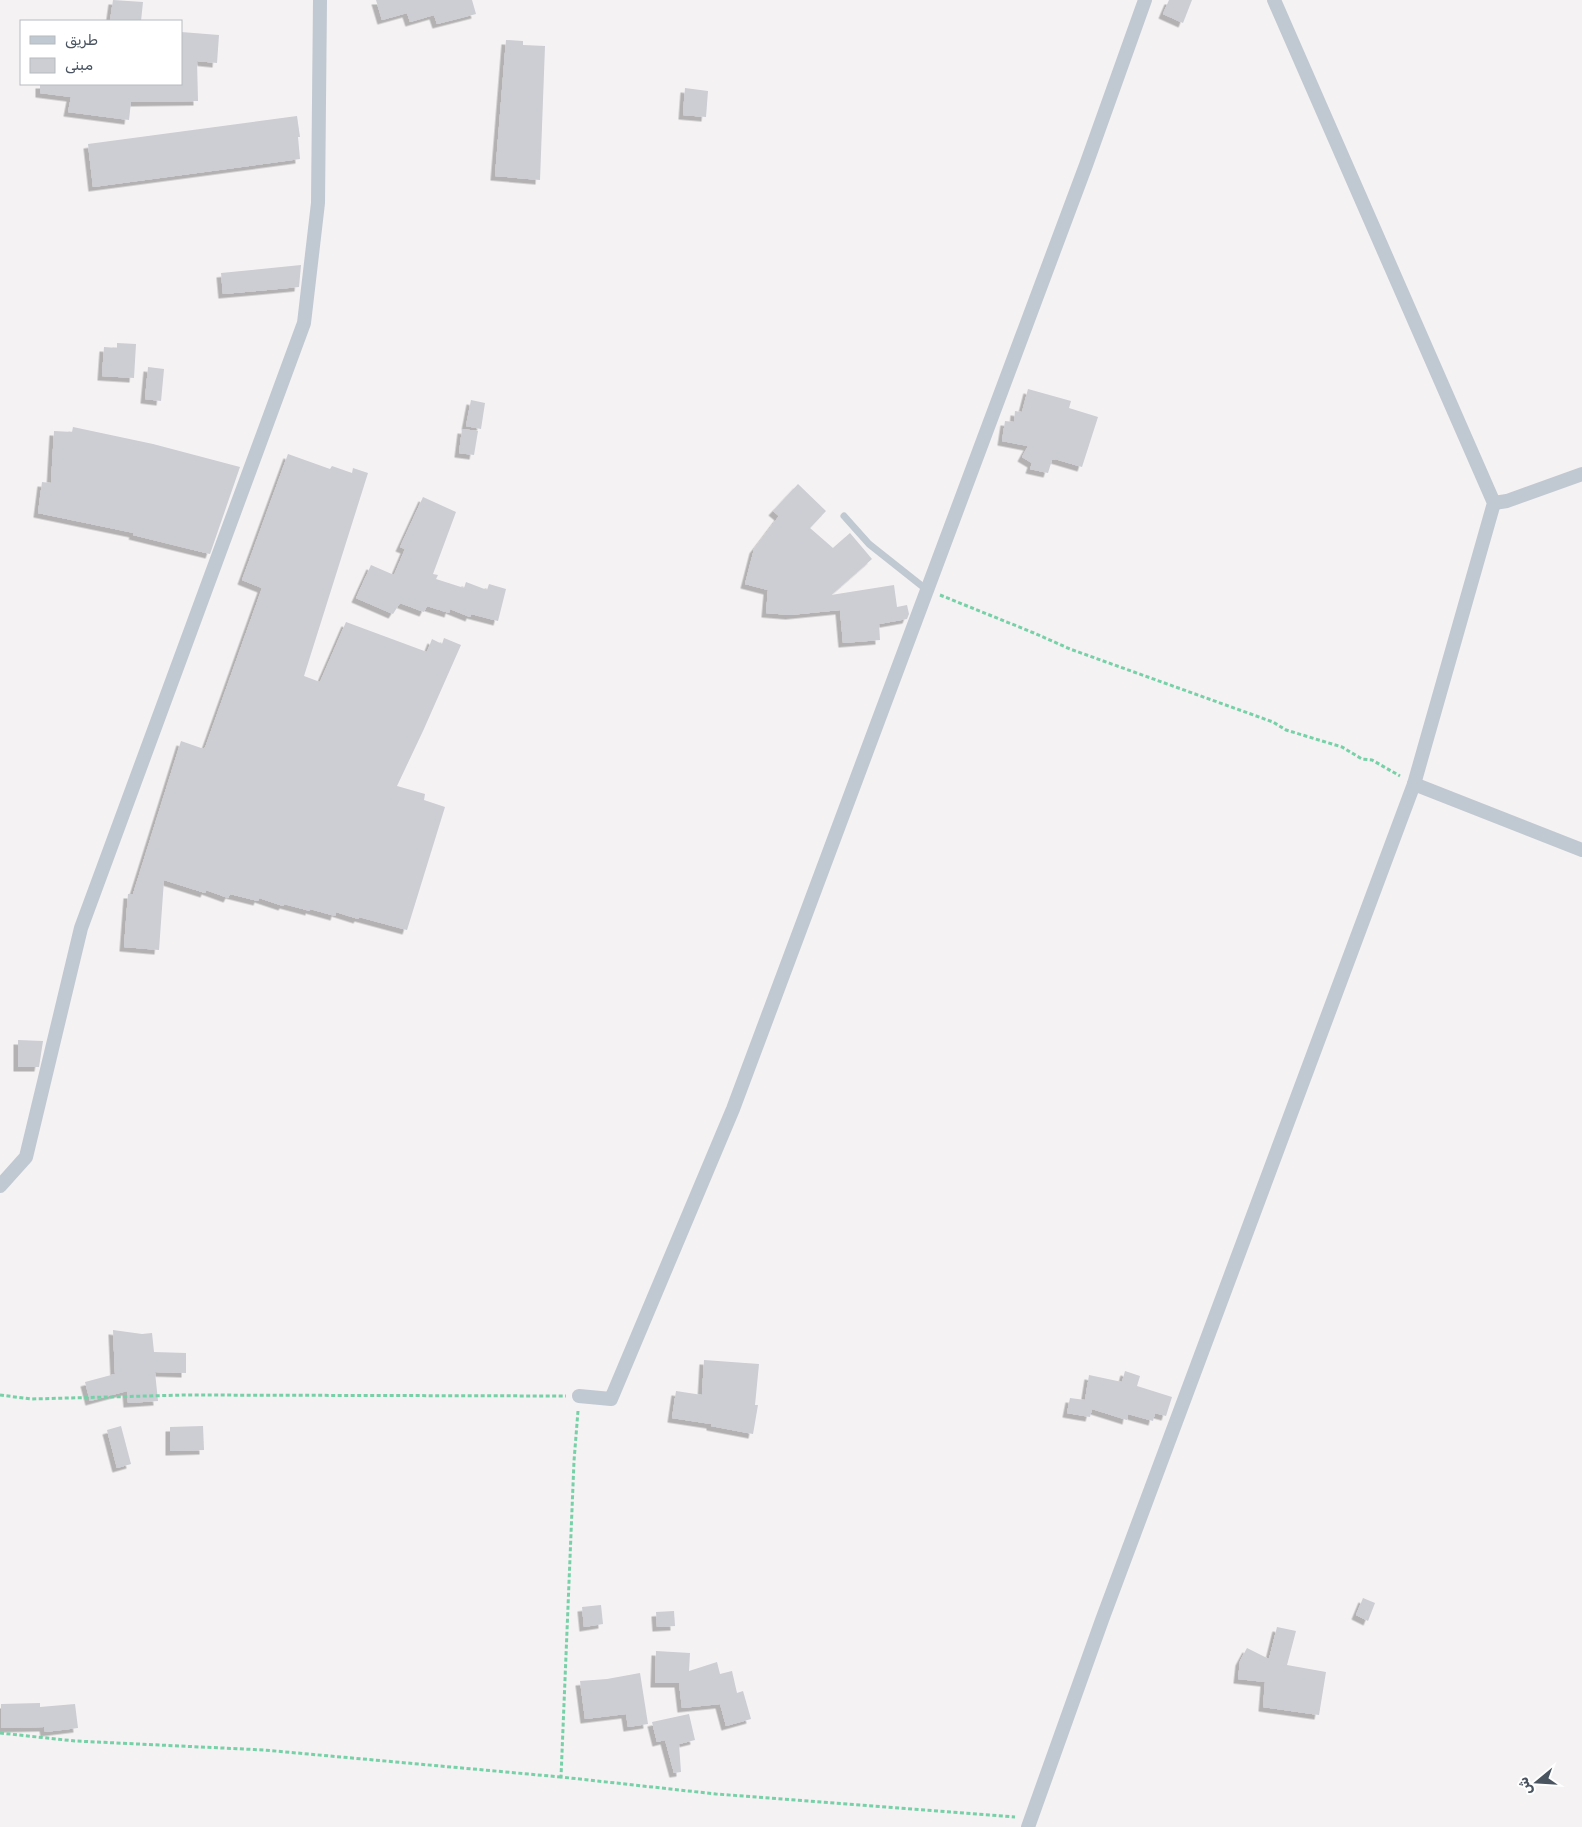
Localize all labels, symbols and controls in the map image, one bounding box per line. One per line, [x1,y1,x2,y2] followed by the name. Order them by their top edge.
[20,20,182,85] legend
[65,31,98,49] text: طريق
[65,56,93,74] text: مبنى
[1512,1757,1562,1807] north arrow
[1514,1775,1536,1797] text: ش

